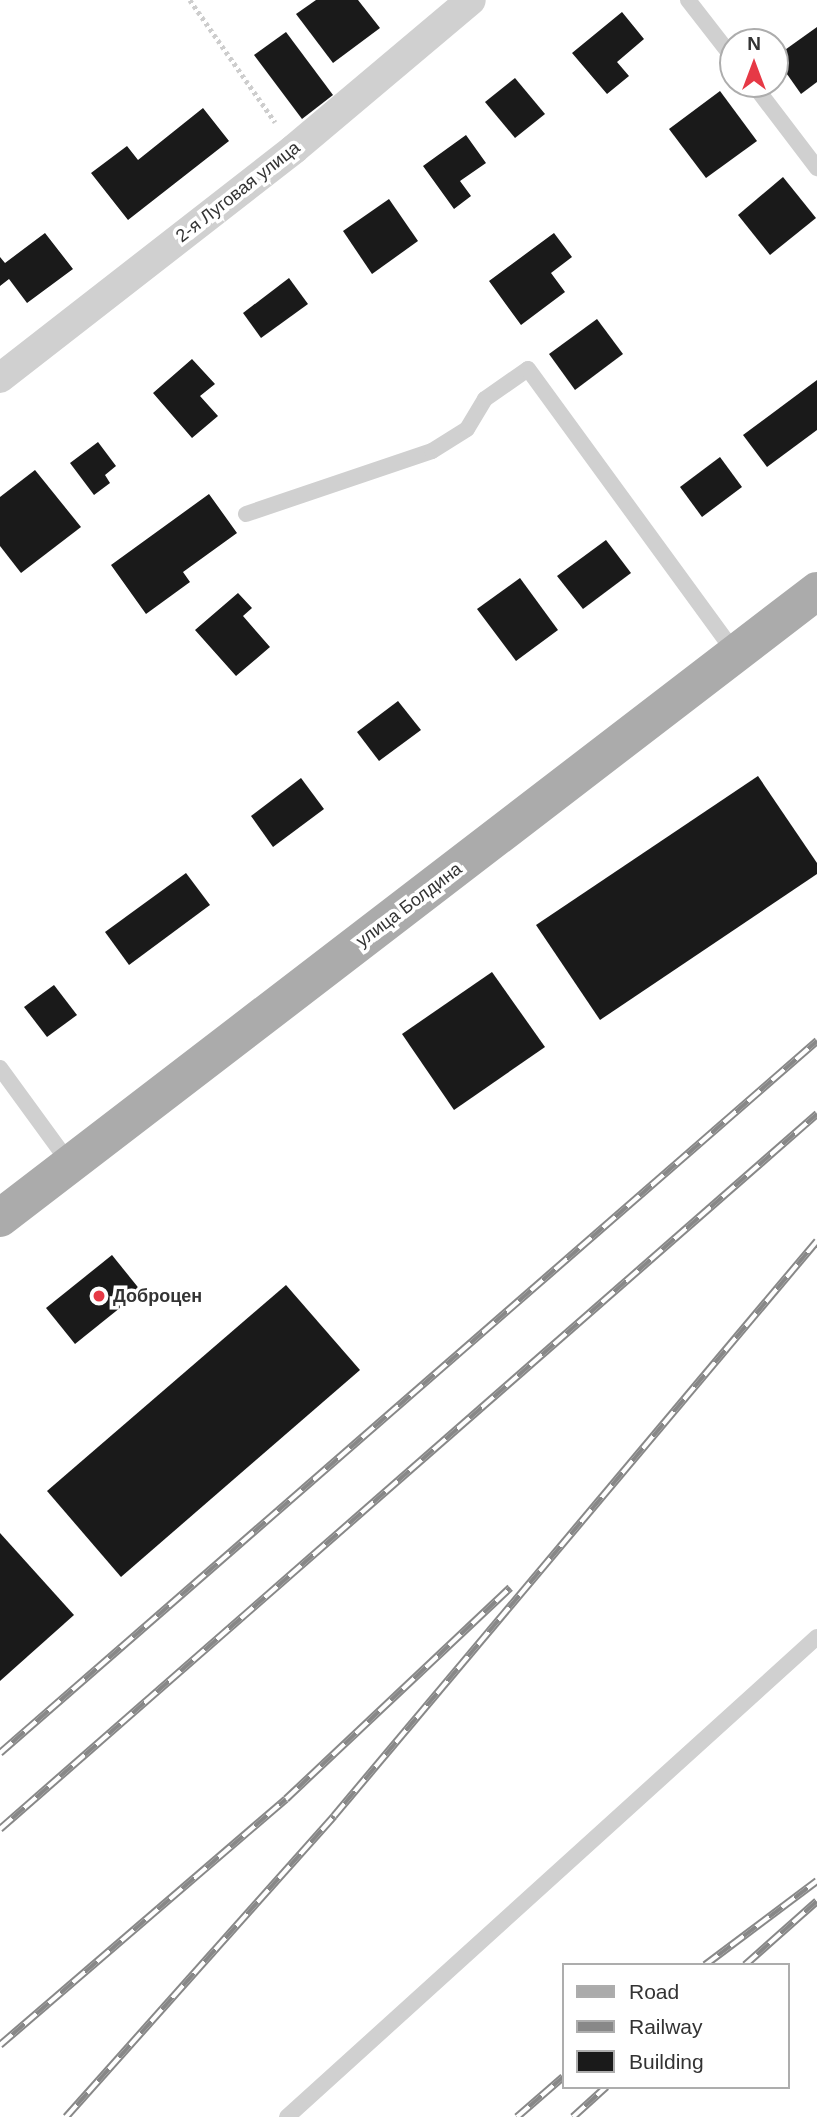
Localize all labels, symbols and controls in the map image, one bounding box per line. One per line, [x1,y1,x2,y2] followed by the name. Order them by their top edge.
[719,28,789,98] north arrow
[747,33,761,54] text: N
[172,137,304,247] street label: 2-я Луговая улица
[352,858,466,952] street label: улица Болдина
[113,1285,202,1307] place label: Доброцен
[91,1288,107,1304] marker: Доброцен
[562,1963,789,2089] legend
[629,1980,679,2003] text: Road
[629,2015,703,2038] text: Railway
[629,2050,704,2073] text: Building

